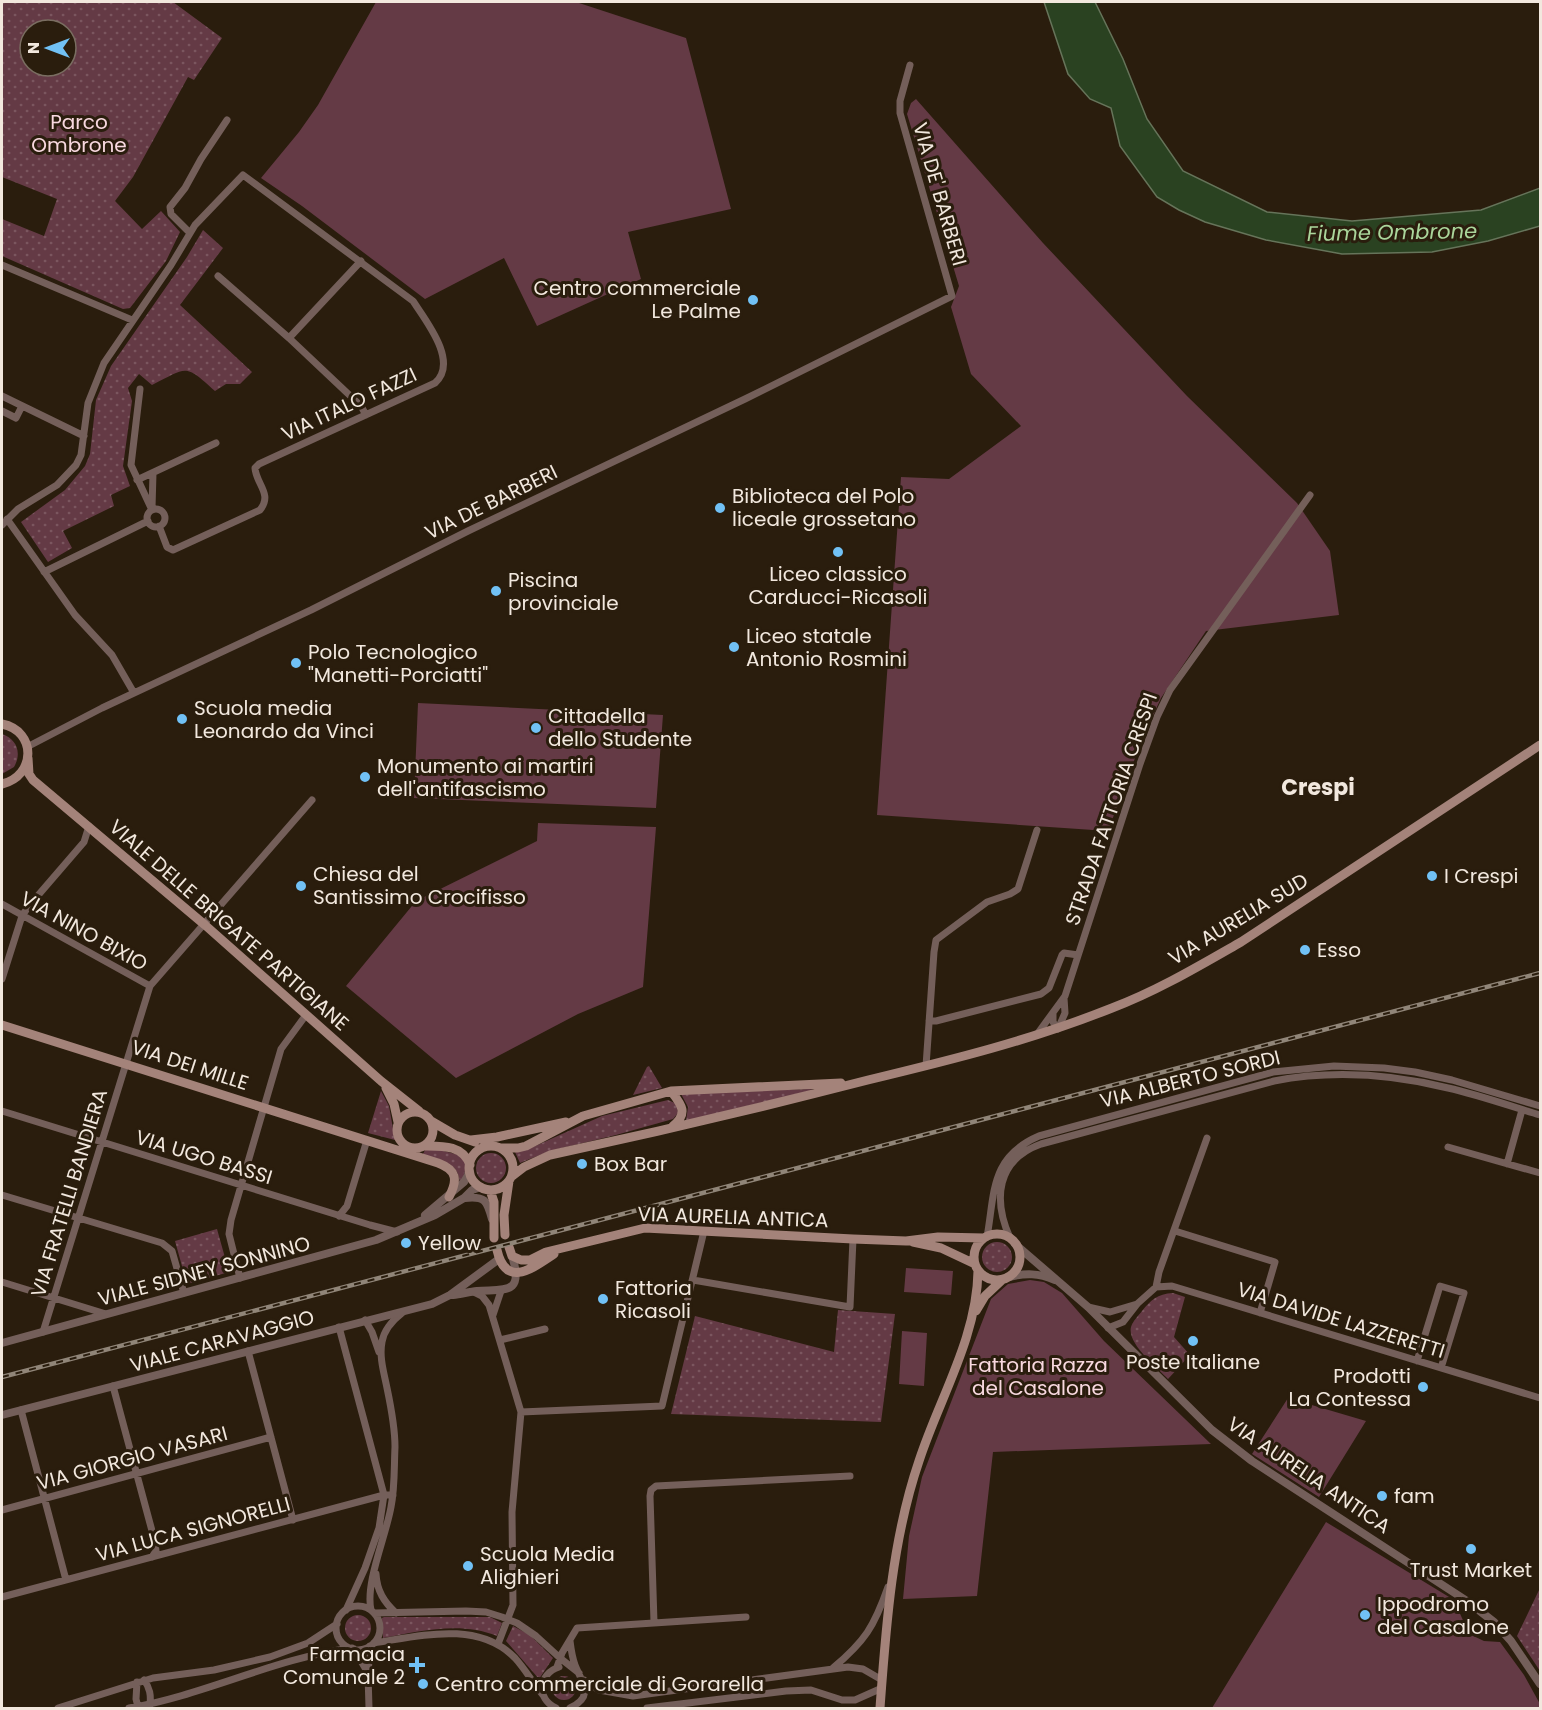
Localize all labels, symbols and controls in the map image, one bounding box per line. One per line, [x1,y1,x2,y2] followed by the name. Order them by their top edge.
[18,18,78,78] north arrow
[22,42,45,54] text: N
[31,108,127,159] park label: Parco Ombrone
[906,119,974,269] street label: VIA DE' BARBERI
[1307,216,1477,248] water label: Fiume Ombrone
[534,274,741,325] place label: Centro commerciale Le Palme
[746,293,760,307] marker: Centro commerciale Le Palme
[277,360,421,448] street label: VIA ITALO FAZZI
[420,458,562,546] street label: VIA DE BARBERI
[732,482,916,533] place label: Biblioteca del Polo liceale grossetano
[713,501,727,515] marker: Biblioteca del Polo liceale grossetano
[831,545,845,559] marker: Liceo classico Carducci-Ricasoli
[749,560,927,611] place label: Liceo classico Carducci-Ricasoli
[508,566,619,617] place label: Piscina provinciale
[489,584,503,598] marker: Piscina provinciale
[746,622,907,673] place label: Liceo statale Antonio Rosmini
[308,638,488,689] place label: Polo Tecnologico "Manetti-Porciatti"
[727,640,741,654] marker: Liceo statale Antonio Rosmini
[289,656,303,670] marker: Polo Tecnologico "Manetti-Porciatti"
[1058,689,1164,929] street label: STRADA FATTORIA CRESPI
[194,694,374,745] place label: Scuola media Leonardo da Vinci
[548,702,692,753] place label: Cittadella dello Studente
[175,712,189,726] marker: Scuola media Leonardo da Vinci
[529,721,543,735] marker: Cittadella dello Studente
[377,752,594,803] place label: Monumento ai martiri dell'antifascismo
[358,770,372,784] marker: Monumento ai martiri dell'antifascismo
[1281,772,1355,803] district label: Crespi
[103,813,355,1037] street label: VIALE DELLE BRIGATE PARTIGIANE
[313,860,526,911] place label: Chiesa del Santissimo Crocifisso
[1444,862,1518,890] place label: I Crespi
[1163,866,1313,972] street label: VIA AURELIA SUD
[1425,869,1439,883] marker: I Crespi
[294,879,308,893] marker: Chiesa del Santissimo Crocifisso
[15,884,153,978] street label: VIA NINO BIXIO
[1317,936,1361,964] place label: Esso
[1298,943,1312,957] marker: Esso
[128,1033,252,1097] street label: VIA DEI MILLE
[1097,1043,1283,1115] street label: VIA ALBERTO SORDI
[24,1085,114,1301] street label: VIA FRATELLI BANDIERA
[132,1123,276,1191] street label: VIA UGO BASSI
[594,1150,667,1178] place label: Box Bar
[575,1157,589,1171] marker: Box Bar
[637,1200,829,1234] street label: VIA AURELIA ANTICA
[95,1229,313,1313] street label: VIALE SIDNEY SONNINO
[418,1229,482,1257] place label: Yellow
[399,1236,413,1250] marker: Yellow
[615,1274,692,1325] place label: Fattoria Ricasoli
[1234,1275,1448,1365] street label: VIA DAVIDE LAZZERETTI
[596,1292,610,1306] marker: Fattoria Ricasoli
[127,1303,317,1379] street label: VIALE CARAVAGGIO
[1186,1334,1200,1348] marker: Poste Italiane
[1126,1348,1260,1376] place label: Poste Italiane
[968,1351,1108,1402] park label: Fattoria Razza del Casalone
[1288,1362,1411,1413] place label: Prodotti La Contessa
[1416,1380,1430,1394] marker: Prodotti La Contessa
[1222,1410,1396,1540] street label: VIA AURELIA ANTICA
[33,1419,231,1497] street label: VIA GIORGIO VASARI
[1394,1482,1435,1510] place label: fam
[1375,1489,1389,1503] marker: fam
[93,1490,293,1568] street label: VIA LUCA SIGNORELLI
[480,1540,615,1591] place label: Scuola Media Alighieri
[1464,1542,1478,1556] marker: Trust Market
[1410,1556,1532,1584] place label: Trust Market
[461,1559,475,1573] marker: Scuola Media Alighieri
[1377,1590,1509,1641] place label: Ippodromo del Casalone
[1358,1608,1372,1622] marker: Ippodromo del Casalone
[283,1640,405,1691] place label: Farmacia Comunale 2
[410,1658,424,1672] marker: Farmacia Comunale 2
[435,1670,764,1698] place label: Centro commerciale di Gorarella
[416,1677,430,1691] marker: Centro commerciale di Gorarella

